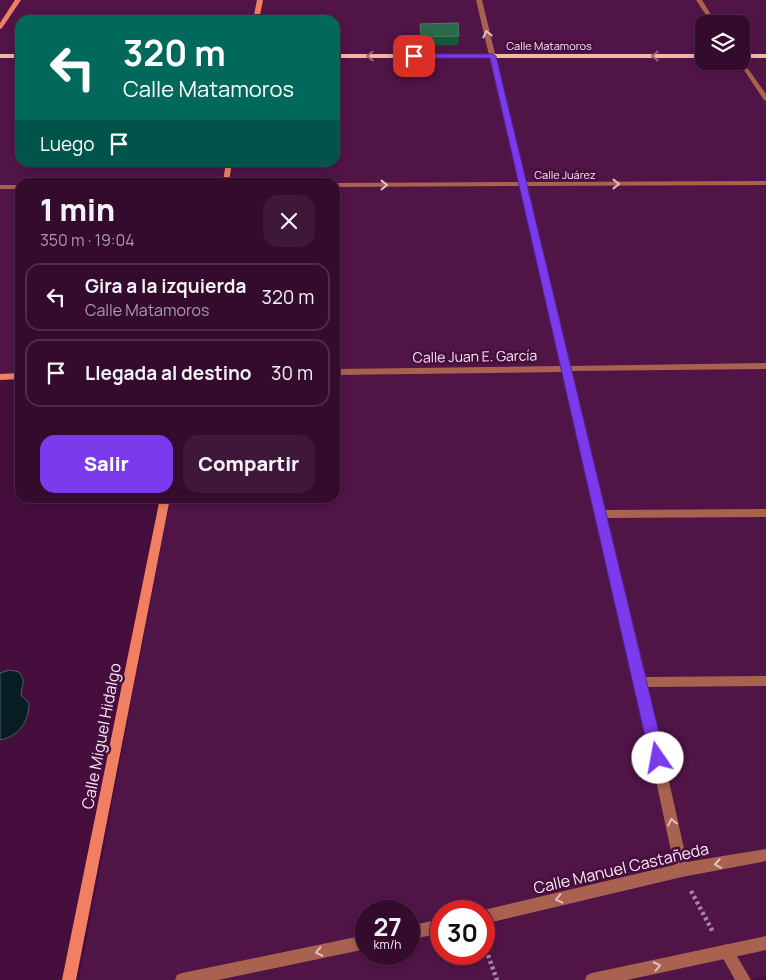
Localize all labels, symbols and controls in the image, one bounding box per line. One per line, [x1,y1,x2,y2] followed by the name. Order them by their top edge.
[695,15,750,70] map controls
[695,15,750,70] button: layers
[123,29,226,77] text: 320 m
[482,29,493,38] one-way arrow
[40,35,105,100] icon: left
[393,35,435,77] pin
[506,38,592,53] street label: Calle Matamoros
[400,42,428,70] icon: arrive
[366,51,374,61] one-way arrow
[651,51,658,61] one-way arrow
[123,74,294,104] text: Calle Matamoros
[105,130,133,158] icon: arrive
[40,131,95,157] text: Luego
[534,167,596,182] street label: Calle Juárez
[612,179,620,189] one-way arrow
[380,180,388,190] one-way arrow
[40,189,115,230] text: 1 min
[263,195,315,247] button: close
[40,229,135,251] text: 350 m · 19:04
[85,273,246,299] text: Gira a la izquierda
[42,283,70,311] icon: left
[261,284,314,310] text: 320 m
[85,299,209,321] text: Calle Matamoros
[413,345,537,367] street label: Calle Juan E. García
[42,359,70,387] icon: arrive
[85,360,252,386] text: Llegada al destino
[271,360,313,386] text: 30 m
[40,435,173,493] button: Salir
[183,435,315,493] button: Compartir
[76,661,126,811] street label: Calle Miguel Hidalgo
[631,731,683,783] position arrow
[667,818,677,827] one-way arrow
[531,837,711,899] street label: Calle Manuel Castañeda
[714,858,722,868] one-way arrow
[555,893,564,904] one-way arrow
[430,900,495,965] speed limit sign: 30
[373,909,402,944] text: 27
[374,936,401,953] text: km/h
[314,946,323,957] one-way arrow
[652,961,661,972] one-way arrow

